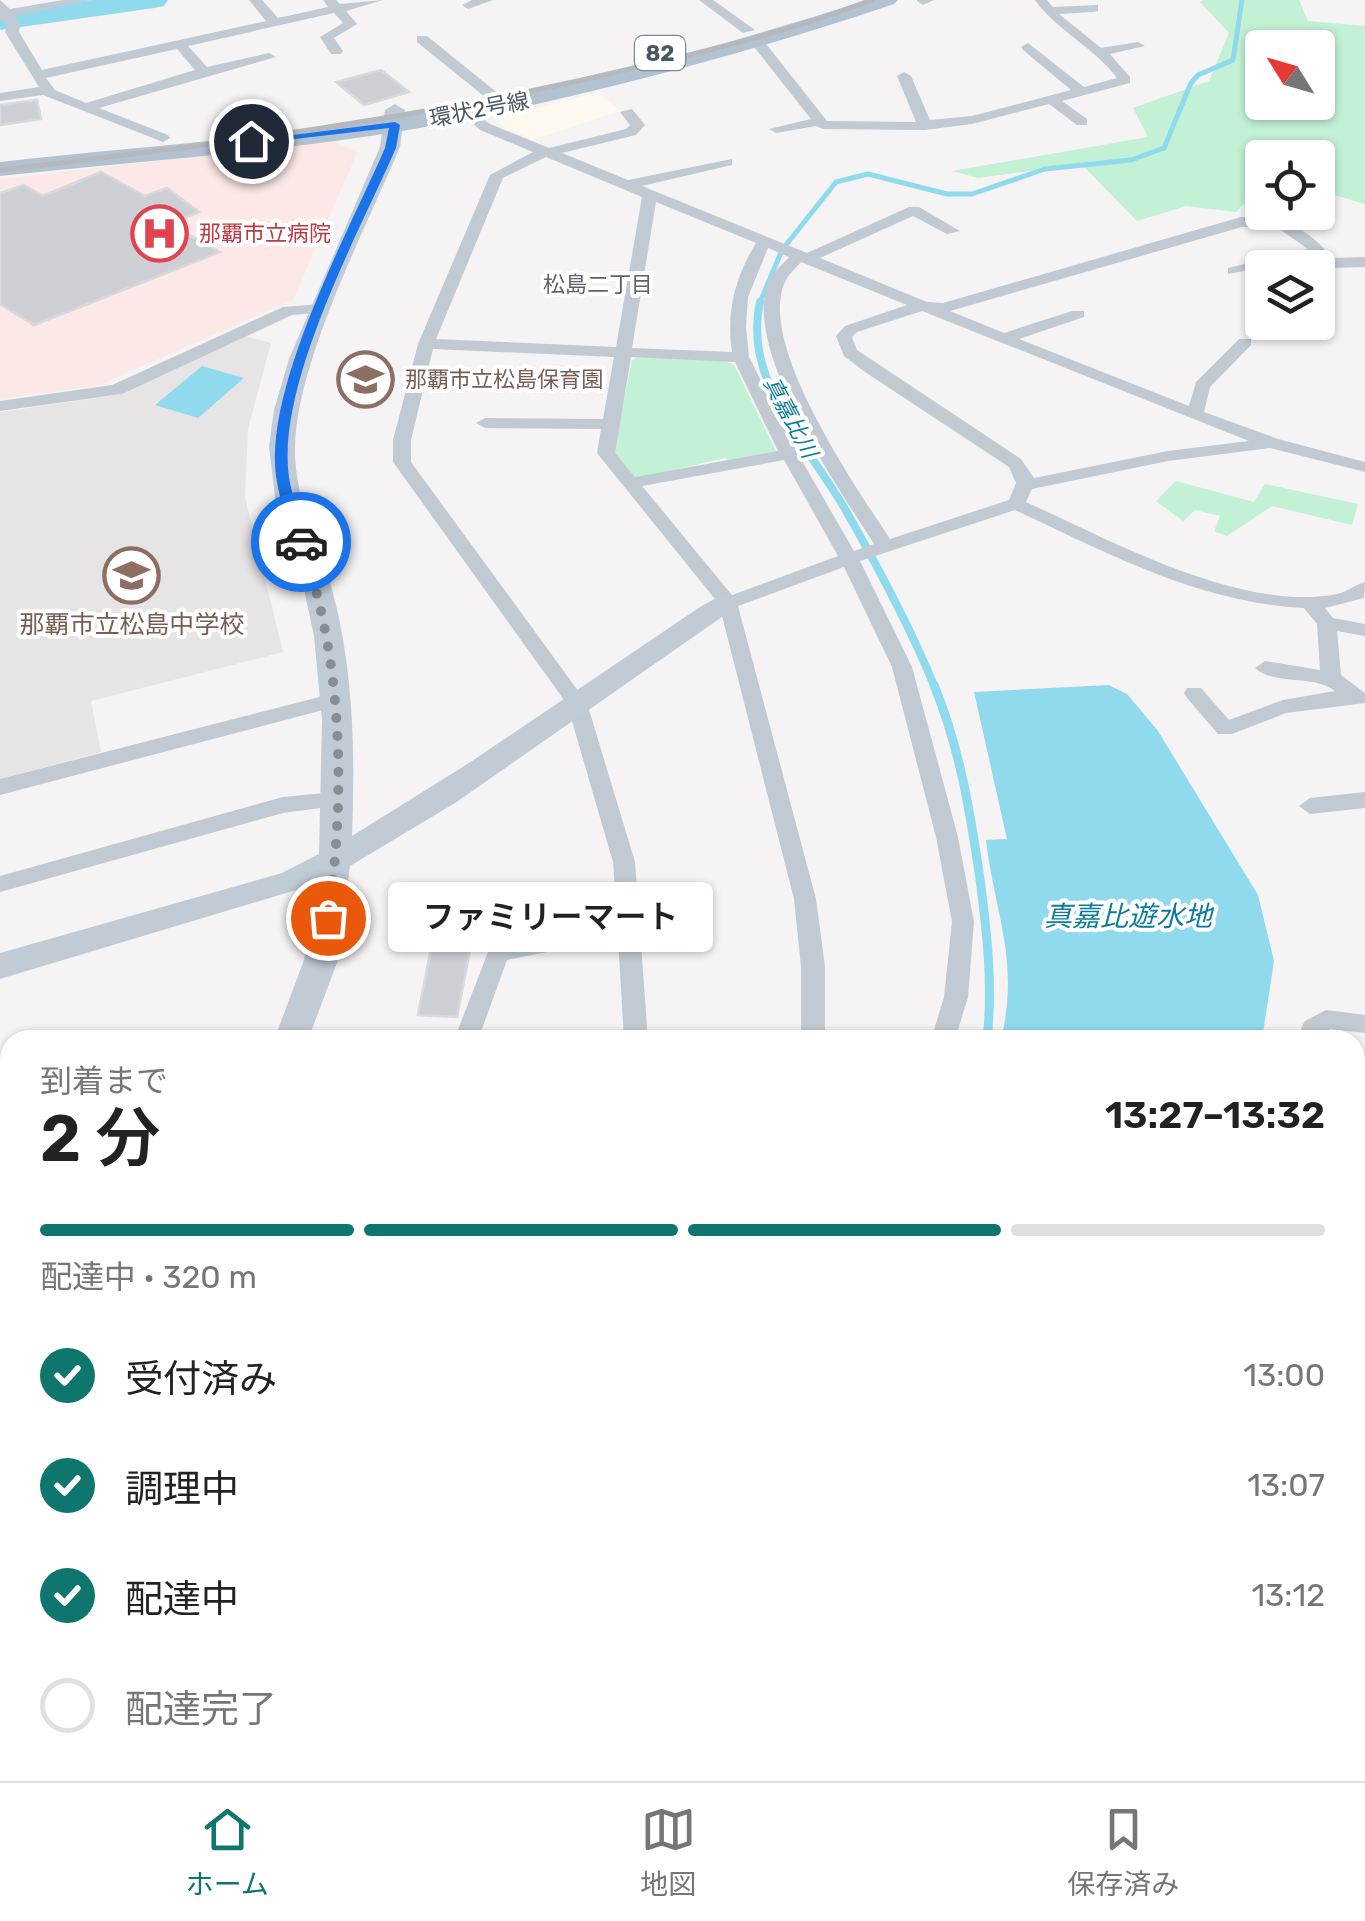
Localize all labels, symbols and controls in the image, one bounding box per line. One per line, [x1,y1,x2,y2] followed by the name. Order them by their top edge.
[1245,30,1335,120] north arrow
[1245,30,1335,340] map controls
[635,36,685,70] road number: 82
[427,87,531,132] street label: 環状2号線
[209,99,294,184] pin
[224,114,279,169] icon: home
[1245,140,1335,230] button: locate
[130,203,190,263] hospital icon: 那覇市立病院
[199,220,331,247] place label: 那覇市立病院
[1245,250,1335,340] button: layers
[543,271,653,298] district label: 松島二丁目
[336,349,396,409] school or university icon: 那覇市立松島保育園
[405,366,603,393] place label: 那覇市立松島保育園
[758,372,824,464] water label: 真嘉比川
[251,492,351,592] courier
[274,515,329,570] icon: car
[102,545,162,605] school or university icon: 那覇市立松島中学校
[19,610,245,639] place label: 那覇市立松島中学校
[286,876,371,961] pin
[388,883,713,953] callout: ファミリーマート
[301,891,356,946] icon: bag
[422,898,679,936] text: ファミリーマート
[1044,900,1215,933] water label: 真嘉比遊水地
[40,1062,168,1100] text: 到着まで
[1105,1092,1325,1138] text: 13:27–13:32
[40,1100,161,1177] text: 2 分
[40,1258,257,1296] text: 配達中 · 320 m
[40,1348,95,1403] icon: check
[125,1356,277,1402] text: 受付済み
[1243,1356,1325,1394] text: 13:00
[40,1458,95,1513] icon: check
[125,1466,239,1512] text: 調理中
[1247,1466,1325,1504] text: 13:07
[40,1568,95,1623] icon: check
[125,1576,239,1622] text: 配達中
[1251,1576,1325,1614] text: 13:12
[125,1686,277,1732] text: 配達完了
[186,1802,269,1902] tab: ホーム
[640,1802,696,1902] tab: 地図
[1067,1802,1179,1902] tab: 保存済み

